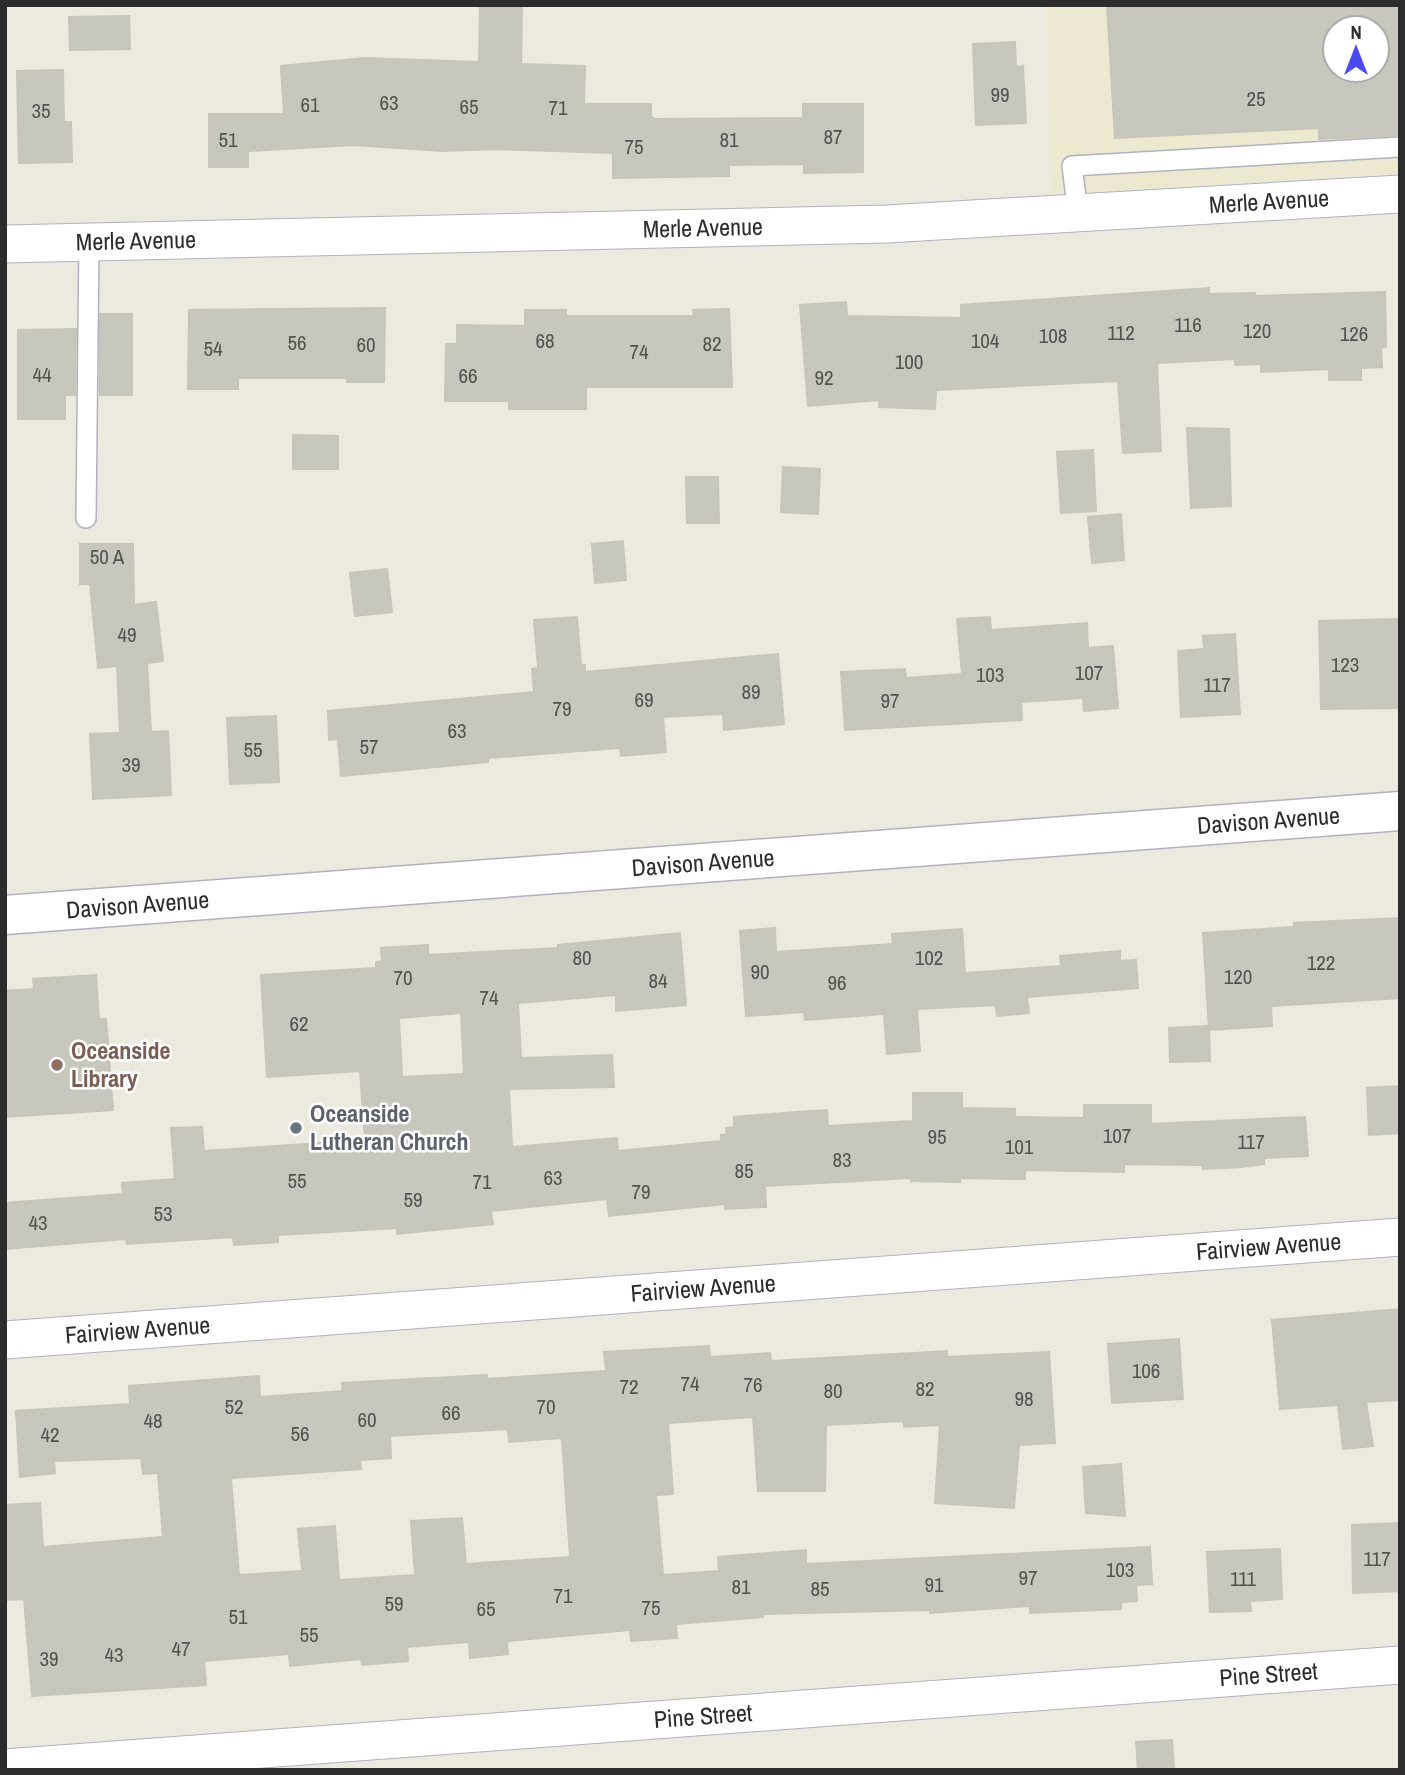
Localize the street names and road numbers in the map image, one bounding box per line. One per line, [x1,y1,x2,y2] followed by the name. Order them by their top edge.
[1208,181,1330,220] street label: Merle Avenue
[642,210,763,245] street label: Merle Avenue
[76,223,196,257] street label: Merle Avenue
[1196,799,1341,841] street label: Davison Avenue
[630,841,776,883] street label: Davison Avenue
[65,883,210,925] street label: Davison Avenue
[1195,1224,1342,1267] street label: Fairview Avenue
[629,1266,777,1309] street label: Fairview Avenue
[64,1308,211,1351] street label: Fairview Avenue
[1218,1654,1319,1693] street label: Pine Street
[653,1696,754,1735] street label: Pine Street

